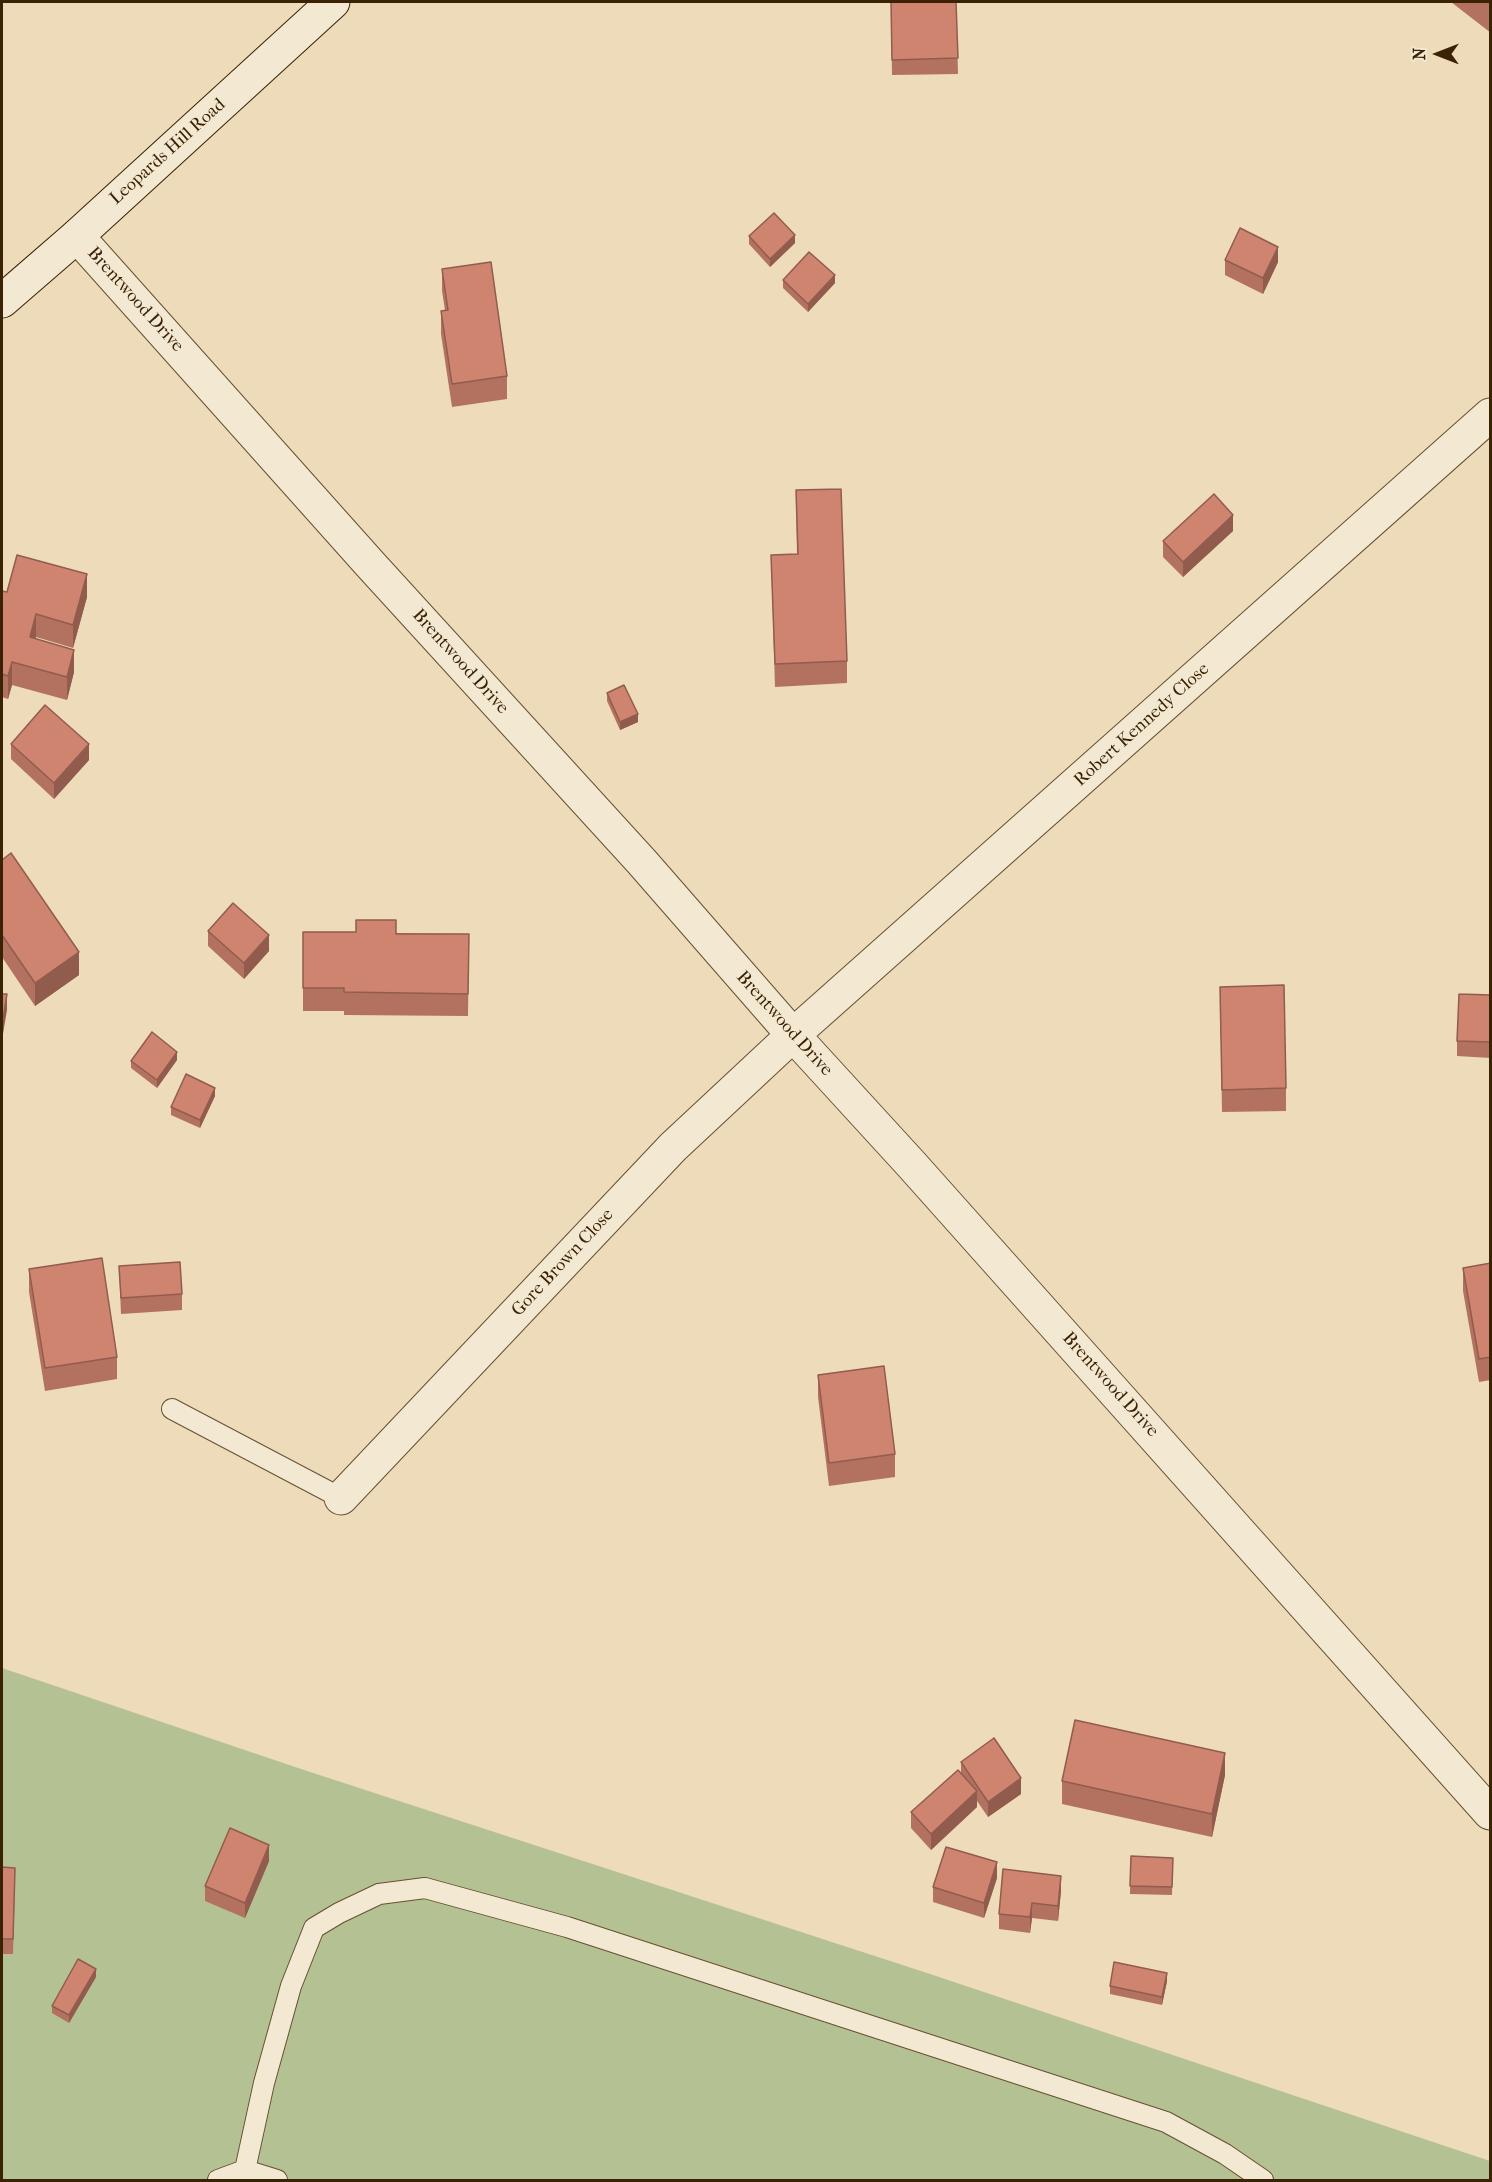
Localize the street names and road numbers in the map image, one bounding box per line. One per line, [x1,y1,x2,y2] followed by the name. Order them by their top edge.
[106,94,230,210] street label: Leopards Hill Road
[82,243,188,357] street label: Brentwood Drive
[407,605,513,719] street label: Brentwood Drive
[1070,659,1214,791] street label: Robert Kennedy Close
[731,967,837,1081] street label: Brentwood Drive
[508,1205,618,1321] street label: Gore Brown Close
[1057,1328,1163,1442] street label: Brentwood Drive

